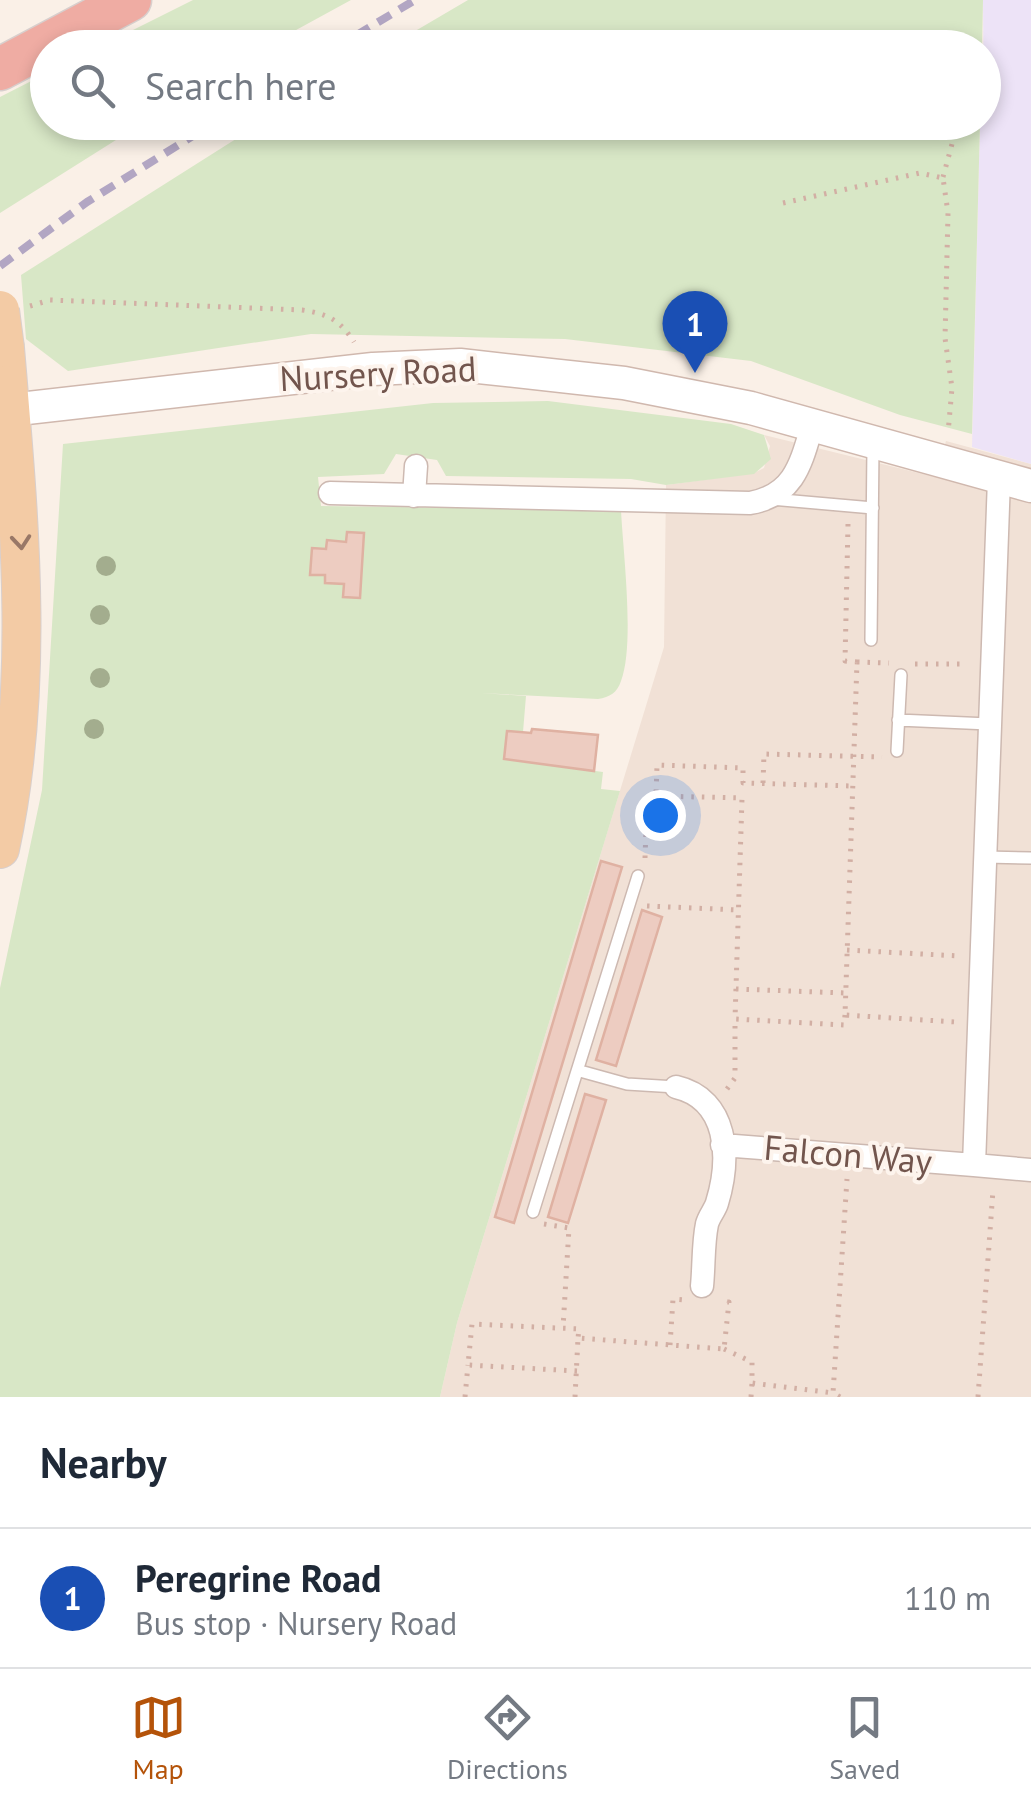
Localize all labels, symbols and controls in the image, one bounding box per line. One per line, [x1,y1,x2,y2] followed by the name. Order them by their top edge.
[30,30,1001,140] search box
[65,58,120,113] icon: search
[145,61,337,110] text: Search here
[662,290,728,373] pin: 1
[278,345,478,401] street label: Nursery Road
[10,534,32,550] one-way arrow
[635,790,686,841] your location
[762,1124,934,1184] street label: Falcon Way
[40,1435,167,1490] text: Nearby
[135,1553,381,1602] text: Peregrine Road
[63,1577,82,1619] text: 1
[904,1577,991,1619] text: 110 m
[135,1602,457,1644] text: Bus stop · Nursery Road
[131,1690,186,1787] tab: Map
[447,1690,568,1787] tab: Directions
[829,1690,900,1787] tab: Saved

